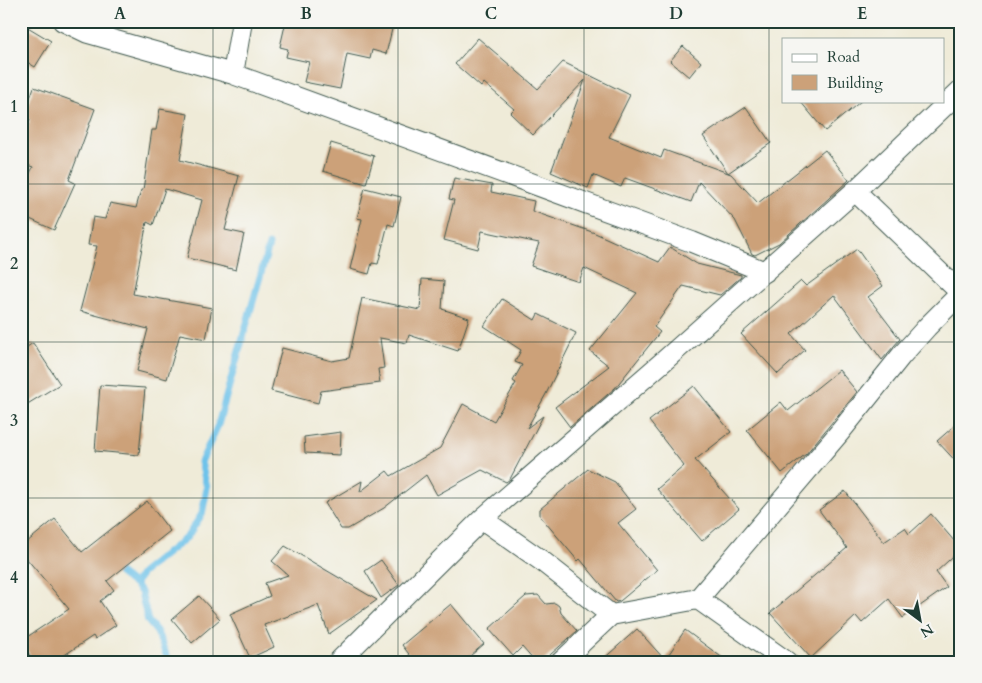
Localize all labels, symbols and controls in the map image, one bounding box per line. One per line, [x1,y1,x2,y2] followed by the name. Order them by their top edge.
[114,3,126,25] text: A
[300,3,312,25] text: B
[485,3,497,25] text: C
[669,3,683,25] text: D
[857,3,867,25] text: E
[782,38,944,102] legend
[827,47,860,67] text: Road
[827,73,883,93] text: Building
[10,96,18,118] text: 1
[10,253,18,275] text: 2
[10,410,18,432] text: 3
[10,567,18,589] text: 4
[894,596,944,646] north arrow
[916,619,937,642] text: N

